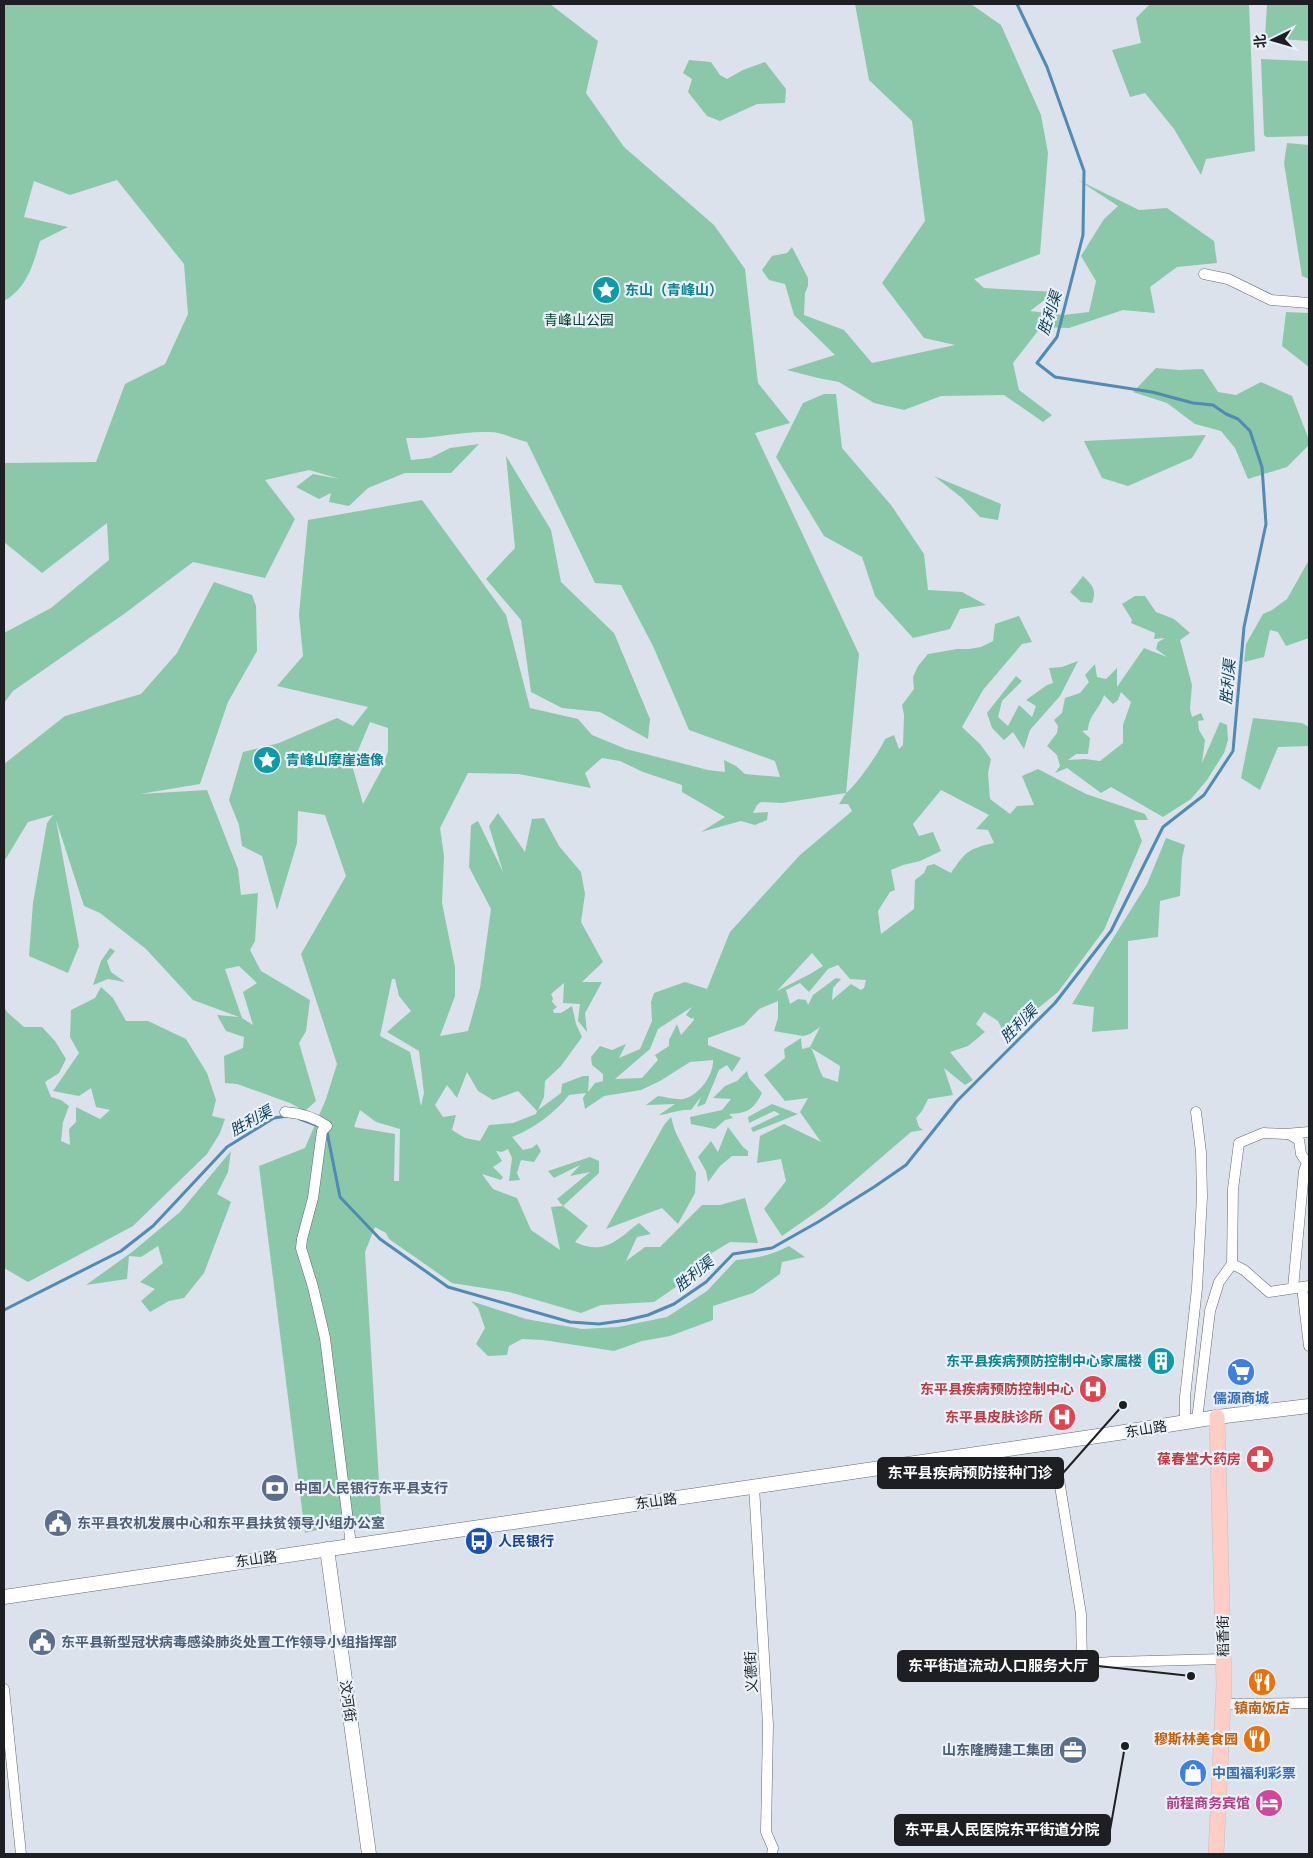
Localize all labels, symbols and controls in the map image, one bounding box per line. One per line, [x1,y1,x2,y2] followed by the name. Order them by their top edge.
[1248,15,1298,65] north arrow
[1251,33,1270,49] text: 北
[591,275,621,305] place icon: 东山（青峰山）
[625,282,723,299] place label: 东山（青峰山）
[1034,287,1066,337] water label: 胜利渠
[544,312,614,329] park label: 青峰山公园
[1217,657,1239,705] water label: 胜利渠
[252,745,282,775] place icon: 青峰山摩崖造像
[286,752,384,769] place label: 青峰山摩崖造像
[997,1000,1043,1046] water label: 胜利渠
[227,1101,277,1140] water label: 胜利渠
[671,1252,719,1295] water label: 胜利渠
[1146,1346,1176,1376] building icon: 东平县疾病预防控制中心家属楼
[946,1353,1142,1370] place label: 东平县疾病预防控制中心家属楼
[1226,1357,1256,1387] supermarket icon: 儒源商城
[1078,1374,1108,1404] hospital icon: 东平县疾病预防控制中心
[920,1381,1074,1398] place label: 东平县疾病预防控制中心
[1213,1390,1269,1407] place label: 儒源商城
[1047,1402,1077,1432] hospital icon: 东平县皮肤诊所
[945,1409,1043,1426] place label: 东平县皮肤诊所
[1124,1418,1168,1441] street label: 东山路
[1245,1444,1275,1474] pharmacy icon: 葆春堂大药房
[1157,1451,1241,1468] place label: 葆春堂大药房
[878,1458,1063,1488] callout: 东平县疾病预防接种门诊
[887,1464,1053,1482] text: 东平县疾病预防接种门诊
[260,1473,290,1503] bank icon: 中国人民银行东平县支行
[294,1480,448,1497] place label: 中国人民银行东平县支行
[634,1490,678,1513] street label: 东山路
[43,1508,73,1538] public building icon: 东平县农机发展中心和东平县扶贫领导小组办公室
[77,1515,385,1532] place label: 东平县农机发展中心和东平县扶贫领导小组办公室
[464,1526,494,1556] bus stop icon: 人民银行
[498,1533,554,1550] place label: 人民银行
[234,1548,278,1571] street label: 东山路
[1215,1615,1232,1657] street label: 稻香街
[27,1627,57,1657] public building icon: 东平县新型冠状病毒感染肺炎处置工作领导小组指挥部
[61,1634,397,1651] place label: 东平县新型冠状病毒感染肺炎处置工作领导小组指挥部
[742,1651,761,1693] street label: 义德街
[898,1651,1098,1681] callout: 东平街道流动人口服务大厅
[908,1657,1088,1675] text: 东平街道流动人口服务大厅
[1247,1667,1277,1697] restaurant icon: 镇南饭店
[336,1679,359,1723] street label: 汶河街
[1234,1700,1290,1717] place label: 镇南饭店
[1242,1724,1272,1754] restaurant icon: 穆斯林美食园
[1154,1731,1238,1748] place label: 穆斯林美食园
[1058,1735,1088,1765] office icon: 山东隆腾建工集团
[942,1742,1054,1759] place label: 山东隆腾建工集团
[1178,1758,1208,1788] shop icon: 中国福利彩票
[1212,1765,1296,1782] place label: 中国福利彩票
[1254,1788,1284,1818] hotel icon: 前程商务宾馆
[1166,1795,1250,1812] place label: 前程商务宾馆
[895,1815,1110,1845] callout: 东平县人民医院东平街道分院
[904,1821,1100,1839] text: 东平县人民医院东平街道分院

